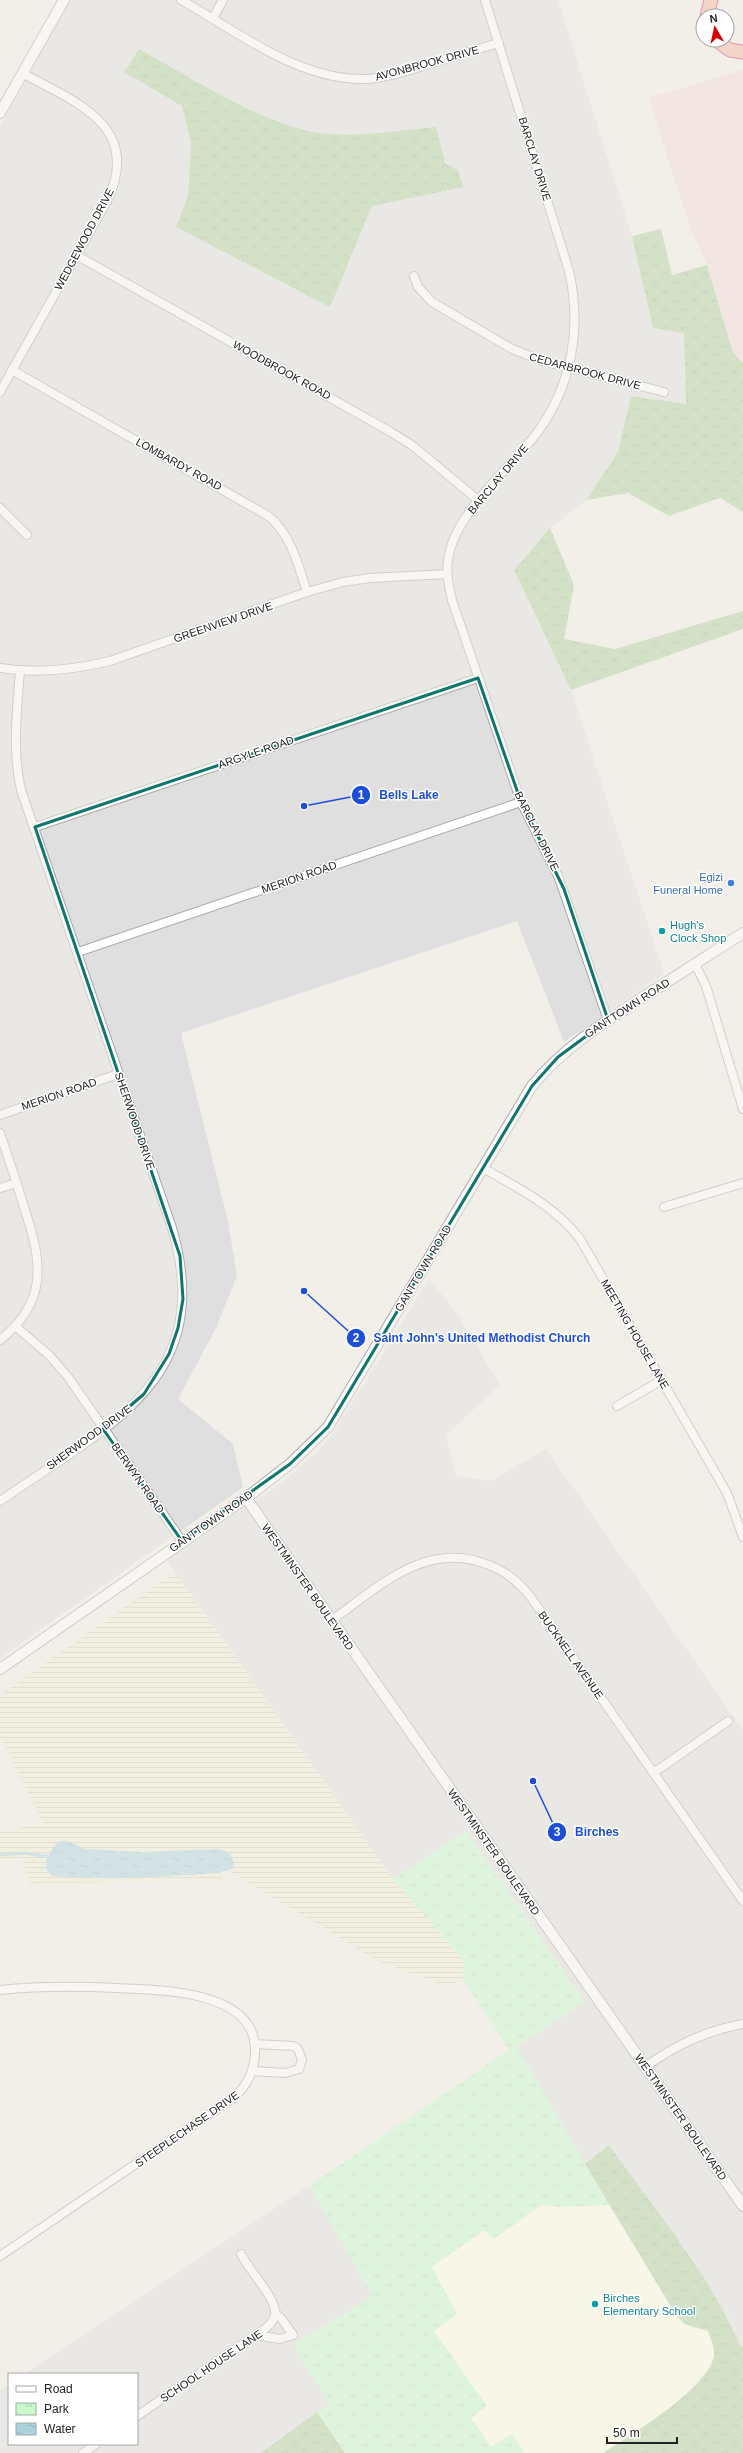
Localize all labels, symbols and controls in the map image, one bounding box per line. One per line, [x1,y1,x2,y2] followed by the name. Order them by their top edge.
[695,8,735,48] north arrow
[709,12,718,25] text: N
[374,43,480,83] street label: AVONBROOK DRIVE
[517,116,553,202] street label: BARCLAY DRIVE
[52,186,116,292] street label: WEDGEWOOD DRIVE
[231,338,333,402] street label: WOODBROOK ROAD
[528,350,642,392] street label: CEDARBROOK DRIVE
[134,435,224,493] street label: LOMBARDY ROAD
[465,442,531,516] street label: BARCLAY DRIVE
[172,599,274,645] street label: GREENVIEW DRIVE
[216,733,296,771] street label: ARGYLE ROAD
[351,783,447,807] callout: Bells Lake
[358,788,365,802] text: 1
[379,788,439,802] text: Bells Lake
[513,789,561,873] street label: BARCLAY DRIVE
[260,858,338,896] street label: MERION ROAD
[653,871,723,896] place label: Egizi Funeral Home
[726,878,736,888] marker: Egizi Funeral Home
[670,919,726,944] place label: Hugh's Clock Shop
[657,926,667,936] marker: Hugh's Clock Shop
[582,976,672,1040] street label: GANTTOWN ROAD
[113,1071,157,1171] street label: SHERWOOD DRIVE
[20,1075,98,1113] street label: MERION ROAD
[392,1223,454,1313] street label: GANTTOWN ROAD
[599,1277,671,1391] street label: MEETING HOUSE LANE
[346,1326,598,1350] callout: Saint John's United Methodist Church
[353,1331,360,1345] text: 2
[374,1331,590,1345] text: Saint John's United Methodist Church
[44,1402,134,1472] street label: SHERWOOD DRIVE
[109,1441,167,1515] street label: BERWYN ROAD
[167,1488,255,1554] street label: GANTTOWN ROAD
[260,1522,356,1652] street label: WESTMINSTER BOULEVARD
[536,1609,606,1701] street label: BUCKNELL AVENUE
[446,1787,542,1917] street label: WESTMINSTER BOULEVARD
[547,1820,627,1844] callout: Birches
[554,1825,561,1839] text: 3
[575,1825,619,1839] text: Birches
[633,2052,729,2182] street label: WESTMINSTER BOULEVARD
[133,2088,241,2170] street label: STEEPLECHASE DRIVE
[603,2292,695,2317] place label: Birches Elementary School
[590,2299,600,2309] marker: Birches Elementary School
[158,2327,264,2405] street label: SCHOOL HOUSE LANE
[8,2373,138,2445] legend
[44,2382,73,2396] text: Road
[44,2402,70,2416] text: Park
[607,2419,677,2445] scale bar
[44,2422,76,2436] text: Water
[613,2426,640,2440] text: 50 m

